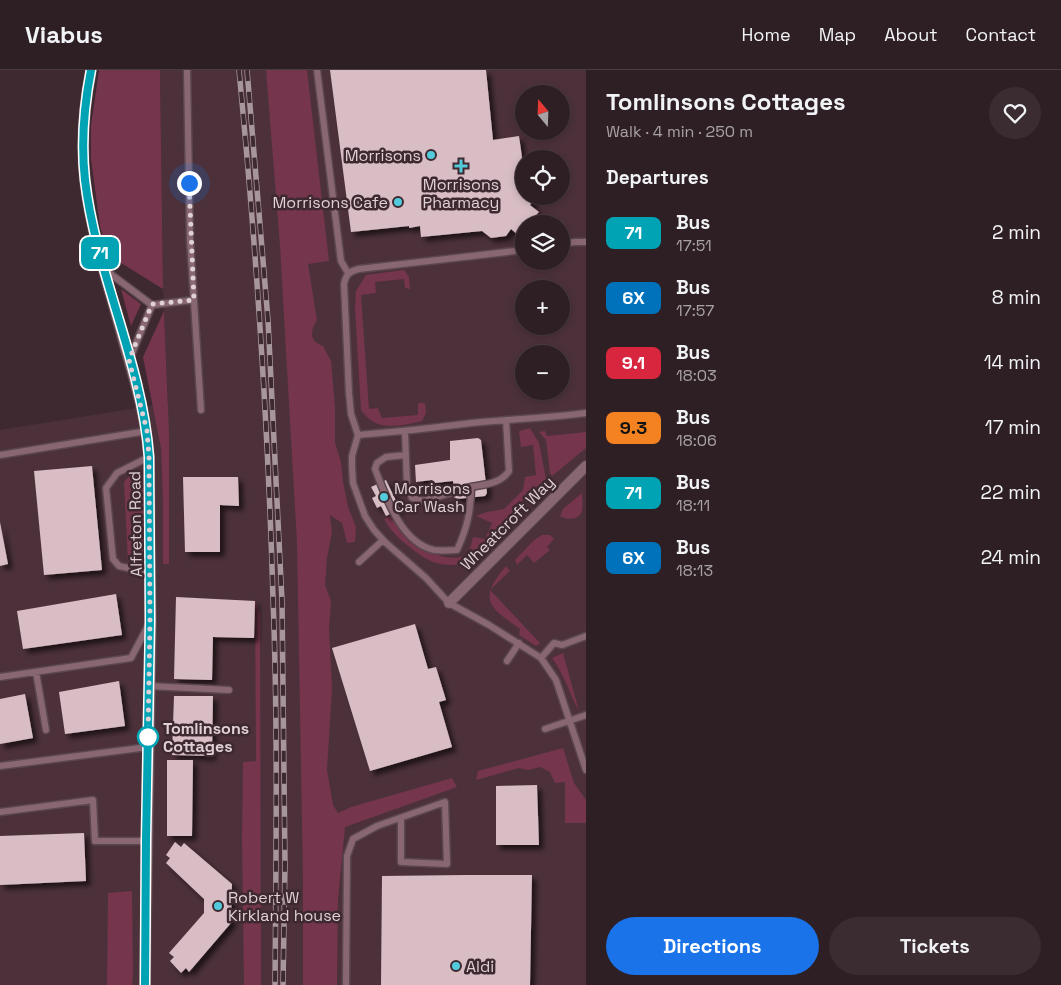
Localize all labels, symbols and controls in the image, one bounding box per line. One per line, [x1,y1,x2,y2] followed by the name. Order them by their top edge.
[25,19,103,50] text: Viabus
[742,23,791,46] text: Home
[819,23,856,46] text: Map
[884,23,938,46] text: About
[966,23,1036,46] text: Contact
[515,85,570,140] north arrow
[515,85,570,400] map controls
[606,86,846,117] text: Tomlinsons Cottages
[989,87,1041,139] button: heart
[606,121,753,142] text: Walk · 4 min · 250 m
[345,145,421,166] place label: Morrisons
[425,149,437,161] marker: Morrisons
[515,150,570,205] button: locate
[455,160,467,172] marker: Morrisons Pharmacy
[606,165,709,190] text: Departures
[177,171,202,196] your location
[423,174,499,213] place label: Morrisons Pharmacy
[272,192,388,213] place label: Morrisons Cafe
[392,196,404,208] marker: Morrisons Cafe
[676,210,710,235] text: Bus
[515,215,570,270] button: layers
[992,220,1041,245] text: 2 min
[625,221,642,244] text: 71
[676,235,712,256] text: 17:51
[78,237,122,269] line badge: 71
[91,241,109,264] text: 71
[676,275,710,300] text: Bus
[515,280,570,335] button: +
[992,285,1041,310] text: 8 min
[622,286,645,309] text: 6X
[676,300,714,321] text: 17:57
[676,340,710,365] text: Bus
[515,345,570,400] button: −
[984,350,1041,375] text: 14 min
[622,351,645,374] text: 9.1
[676,365,717,386] text: 18:03
[676,405,710,430] text: Bus
[985,415,1041,440] text: 17 min
[620,416,647,439] text: 9.3
[676,430,717,451] text: 18:06
[676,470,710,495] text: Bus
[124,471,147,577] street label: Alfreton Road
[456,472,559,575] street label: Wheatcroft Way
[394,478,470,517] place label: Morrisons Car Wash
[981,480,1041,505] text: 22 min
[625,481,642,504] text: 71
[378,491,390,503] marker: Morrisons Car Wash
[676,495,710,516] text: 18:11
[676,535,710,560] text: Bus
[981,545,1041,570] text: 24 min
[622,546,645,569] text: 6X
[676,560,713,581] text: 18:13
[163,718,249,757] place label: Tomlinsons Cottages
[137,726,159,748] marker: Tomlinsons Cottages
[228,887,341,926] place label: Robert W Kirkland house
[212,900,224,912] marker: Robert W Kirkland house
[606,917,819,975] button: Directions
[829,917,1041,975] button: Tickets
[466,956,494,977] place label: Aldi
[450,960,462,972] marker: Aldi

